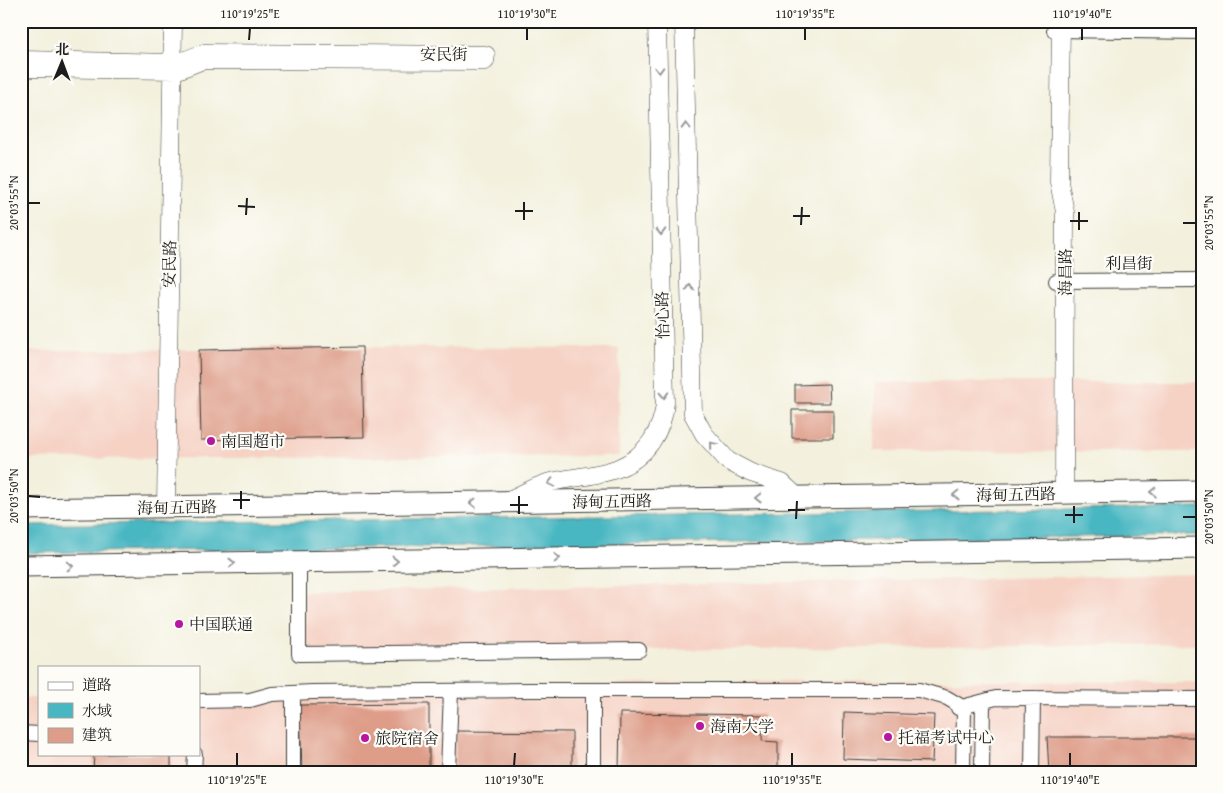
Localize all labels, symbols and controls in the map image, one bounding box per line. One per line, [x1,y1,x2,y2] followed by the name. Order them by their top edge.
[220,5,280,22] text: 110°19'25"E
[497,5,557,22] text: 110°19'30"E
[775,5,835,22] text: 110°19'35"E
[1052,5,1112,22] text: 110°19'40"E
[38,38,88,88] north arrow
[55,39,69,59] text: 北
[420,42,468,66] street label: 安民街
[653,66,664,74] one-way arrow
[681,122,691,130] one-way arrow
[5,175,22,231] text: 20°03'55"N
[1200,195,1217,251] text: 20°03'55"N
[656,229,666,237] one-way arrow
[157,240,181,288] street label: 安民路
[1053,248,1077,296] street label: 海昌路
[1105,251,1153,275] street label: 利昌街
[685,284,695,292] one-way arrow
[650,291,674,339] street label: 怡心路
[659,391,670,399] one-way arrow
[221,429,285,453] place label: 南国超市
[205,435,217,447] marker: 南国超市
[709,441,718,450] one-way arrow
[5,468,22,524] text: 20°03'50"N
[546,477,555,488] one-way arrow
[976,481,1056,507] street label: 海甸五西路
[1149,487,1156,497] one-way arrow
[572,488,652,514] street label: 海甸五西路
[1200,489,1217,545] text: 20°03'50"N
[951,490,959,500] one-way arrow
[754,493,762,503] one-way arrow
[137,494,217,520] street label: 海甸五西路
[469,498,476,508] one-way arrow
[554,553,562,563] one-way arrow
[392,556,399,566] one-way arrow
[229,558,237,568] one-way arrow
[66,561,74,571] one-way arrow
[189,612,253,636] place label: 中国联通
[173,618,185,630] marker: 中国联通
[38,666,200,756] legend
[82,674,112,695] text: 道路
[82,700,112,721] text: 水域
[710,714,774,738] place label: 海南大学
[694,720,706,732] marker: 海南大学
[82,724,112,745] text: 建筑
[898,725,994,749] place label: 托福考试中心
[375,726,439,750] place label: 旅院宿舍
[882,731,894,743] marker: 托福考试中心
[359,732,371,744] marker: 旅院宿舍
[207,771,267,788] text: 110°19'25"E
[484,771,544,788] text: 110°19'30"E
[762,771,822,788] text: 110°19'35"E
[1040,771,1100,788] text: 110°19'40"E

